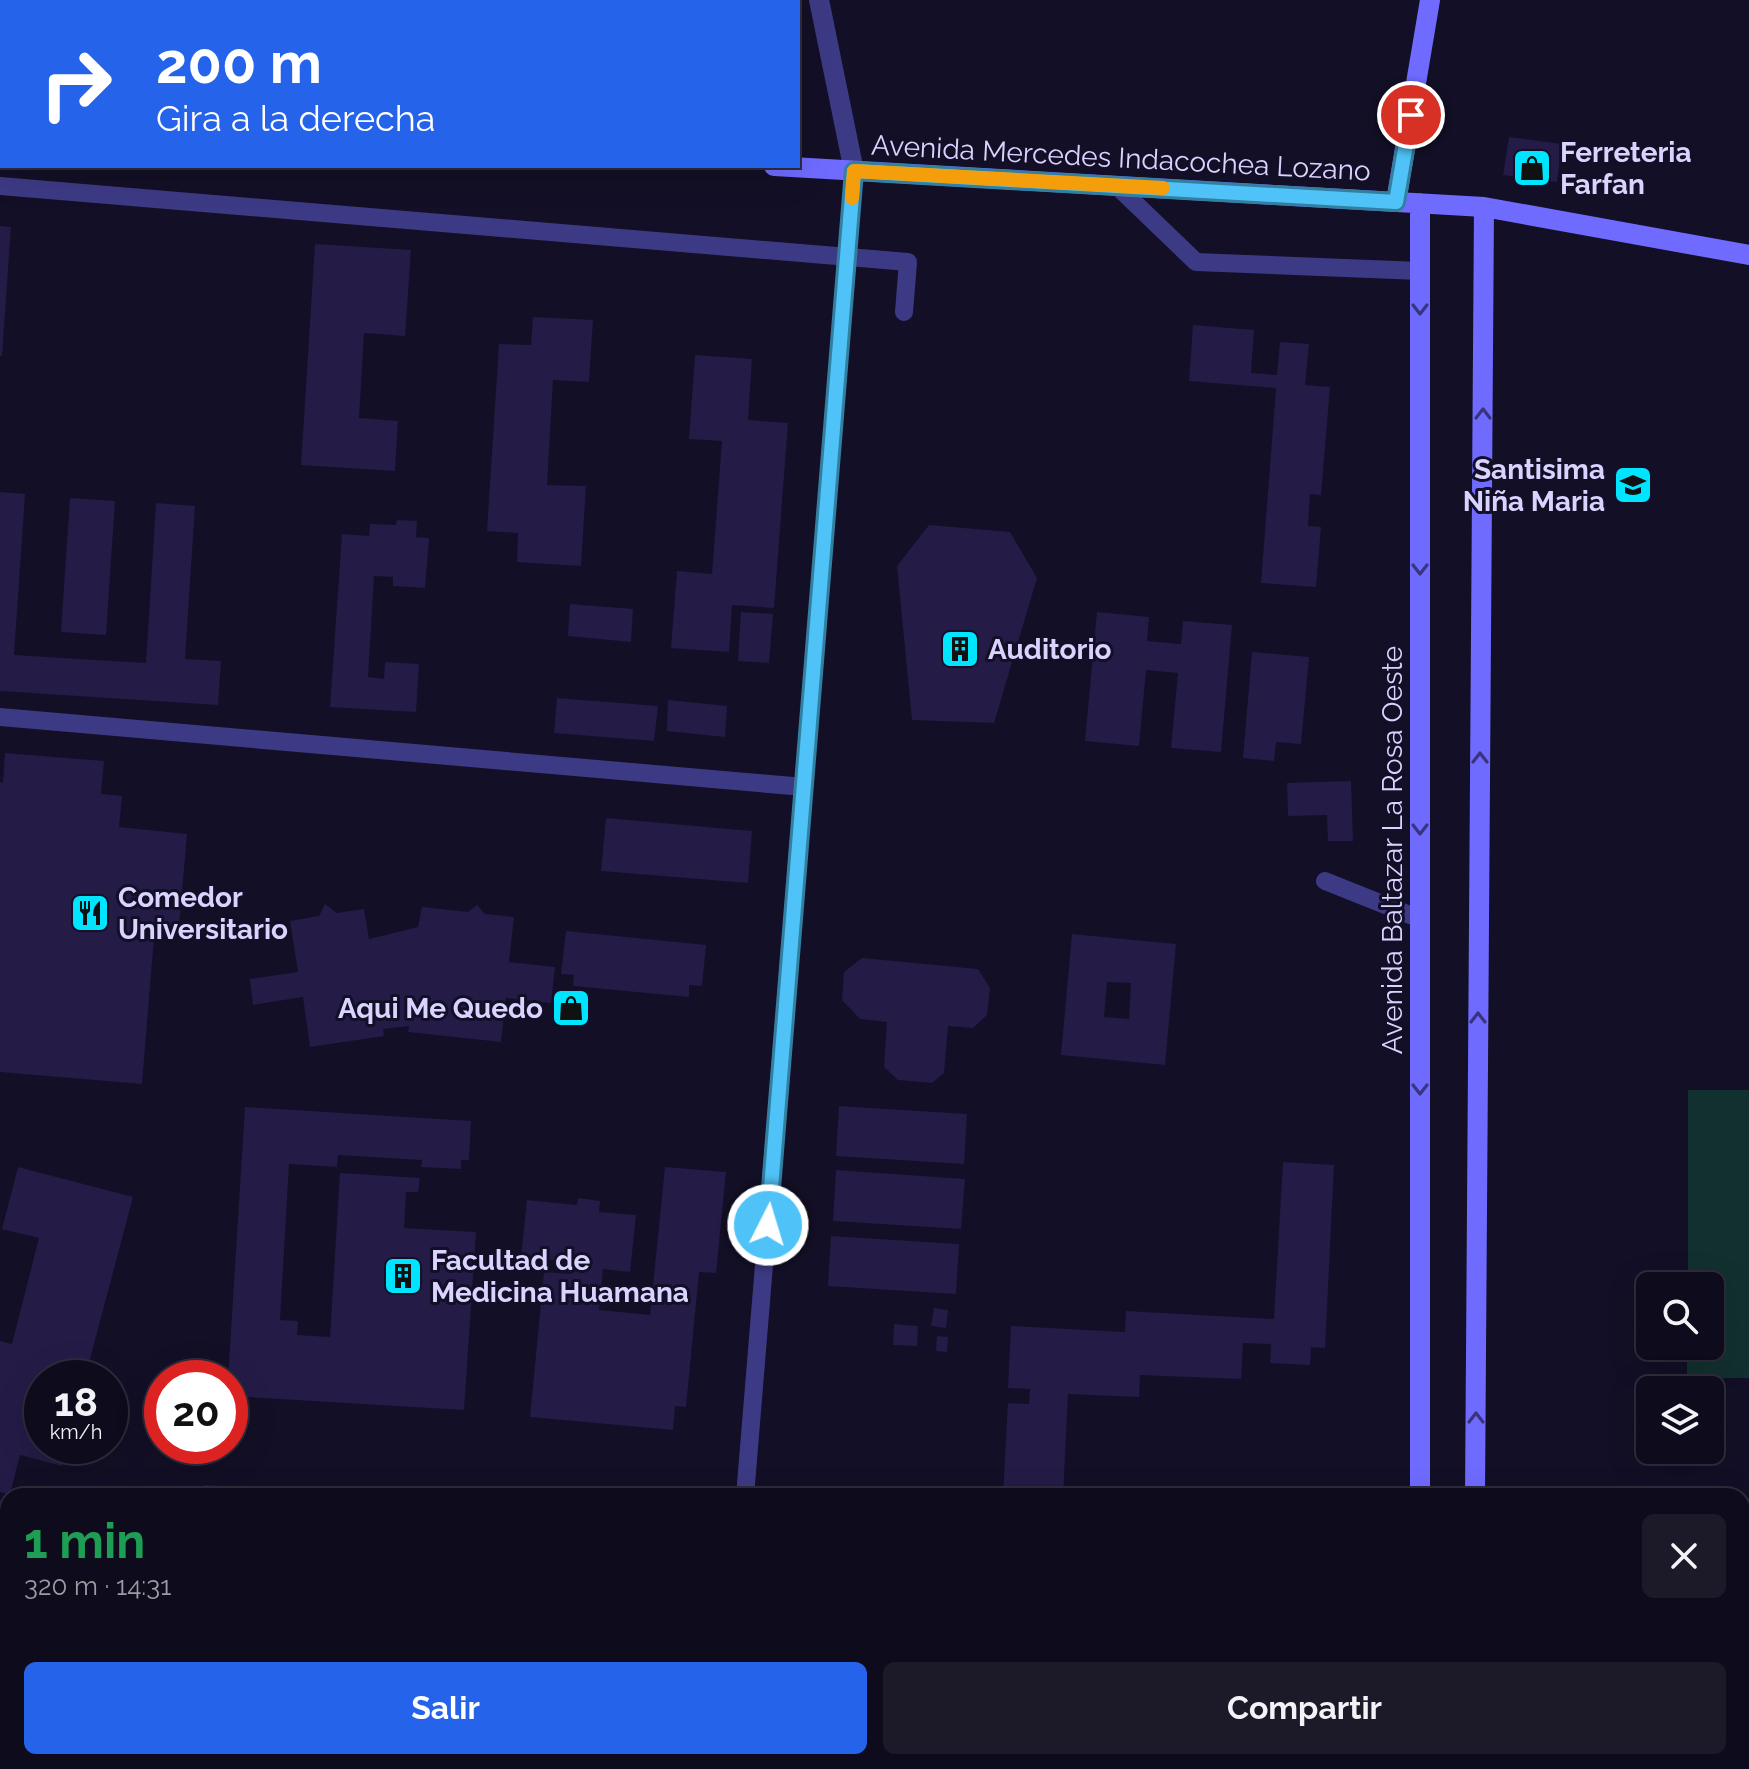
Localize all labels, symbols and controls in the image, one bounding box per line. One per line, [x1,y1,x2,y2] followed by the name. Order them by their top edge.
[156,30,322,96] text: 200 m
[24,32,128,136] icon: right
[1377,81,1445,149] pin
[1389,93,1433,137] icon: arrive
[156,97,435,139] text: Gira a la derecha
[870,128,1372,188] street label: Avenida Mercedes Indacochea Lozano
[1560,136,1691,201] place label: Ferreteria Farfan
[1511,147,1553,189] shop icon: Ferreteria Farfan
[1411,303,1429,316] one-way arrow
[1474,407,1491,420] one-way arrow
[1463,453,1605,518] place label: Santisima Niña Maria
[1612,464,1654,506] school or university icon: Santisima Niña Maria
[1411,563,1429,576] one-way arrow
[939,628,981,670] building icon: Auditorio
[988,633,1112,666] place label: Auditorio
[1376,646,1409,1054] street label: Avenida Baltazar La Rosa Oeste
[1471,751,1489,764] one-way arrow
[1411,823,1429,836] one-way arrow
[118,881,288,946] place label: Comedor Universitario
[69,892,111,934] restaurant icon: Comedor Universitario
[550,987,592,1029] shop icon: Aqui Me Quedo
[338,992,543,1025] place label: Aqui Me Quedo
[1469,1011,1487,1024] one-way arrow
[1411,1083,1429,1096] one-way arrow
[726,1183,810,1267] position arrow
[431,1244,689,1309] place label: Facultad de Medicina Huamana
[382,1255,424,1297] building icon: Facultad de Medicina Huamana
[1636,1272,1724,1464] map controls
[1636,1272,1724,1360] button: search
[144,1360,248,1464] speed limit sign: 20
[1636,1376,1724,1464] button: layers
[54,1378,98,1425] text: 18
[1467,1411,1484,1424] one-way arrow
[50,1420,102,1444] text: km/h
[24,1513,145,1569] text: 1 min
[1642,1514,1726,1598] button: close
[24,1571,171,1601] text: 320 m · 14:31
[24,1662,867,1754] button: Salir
[883,1662,1726,1754] button: Compartir

